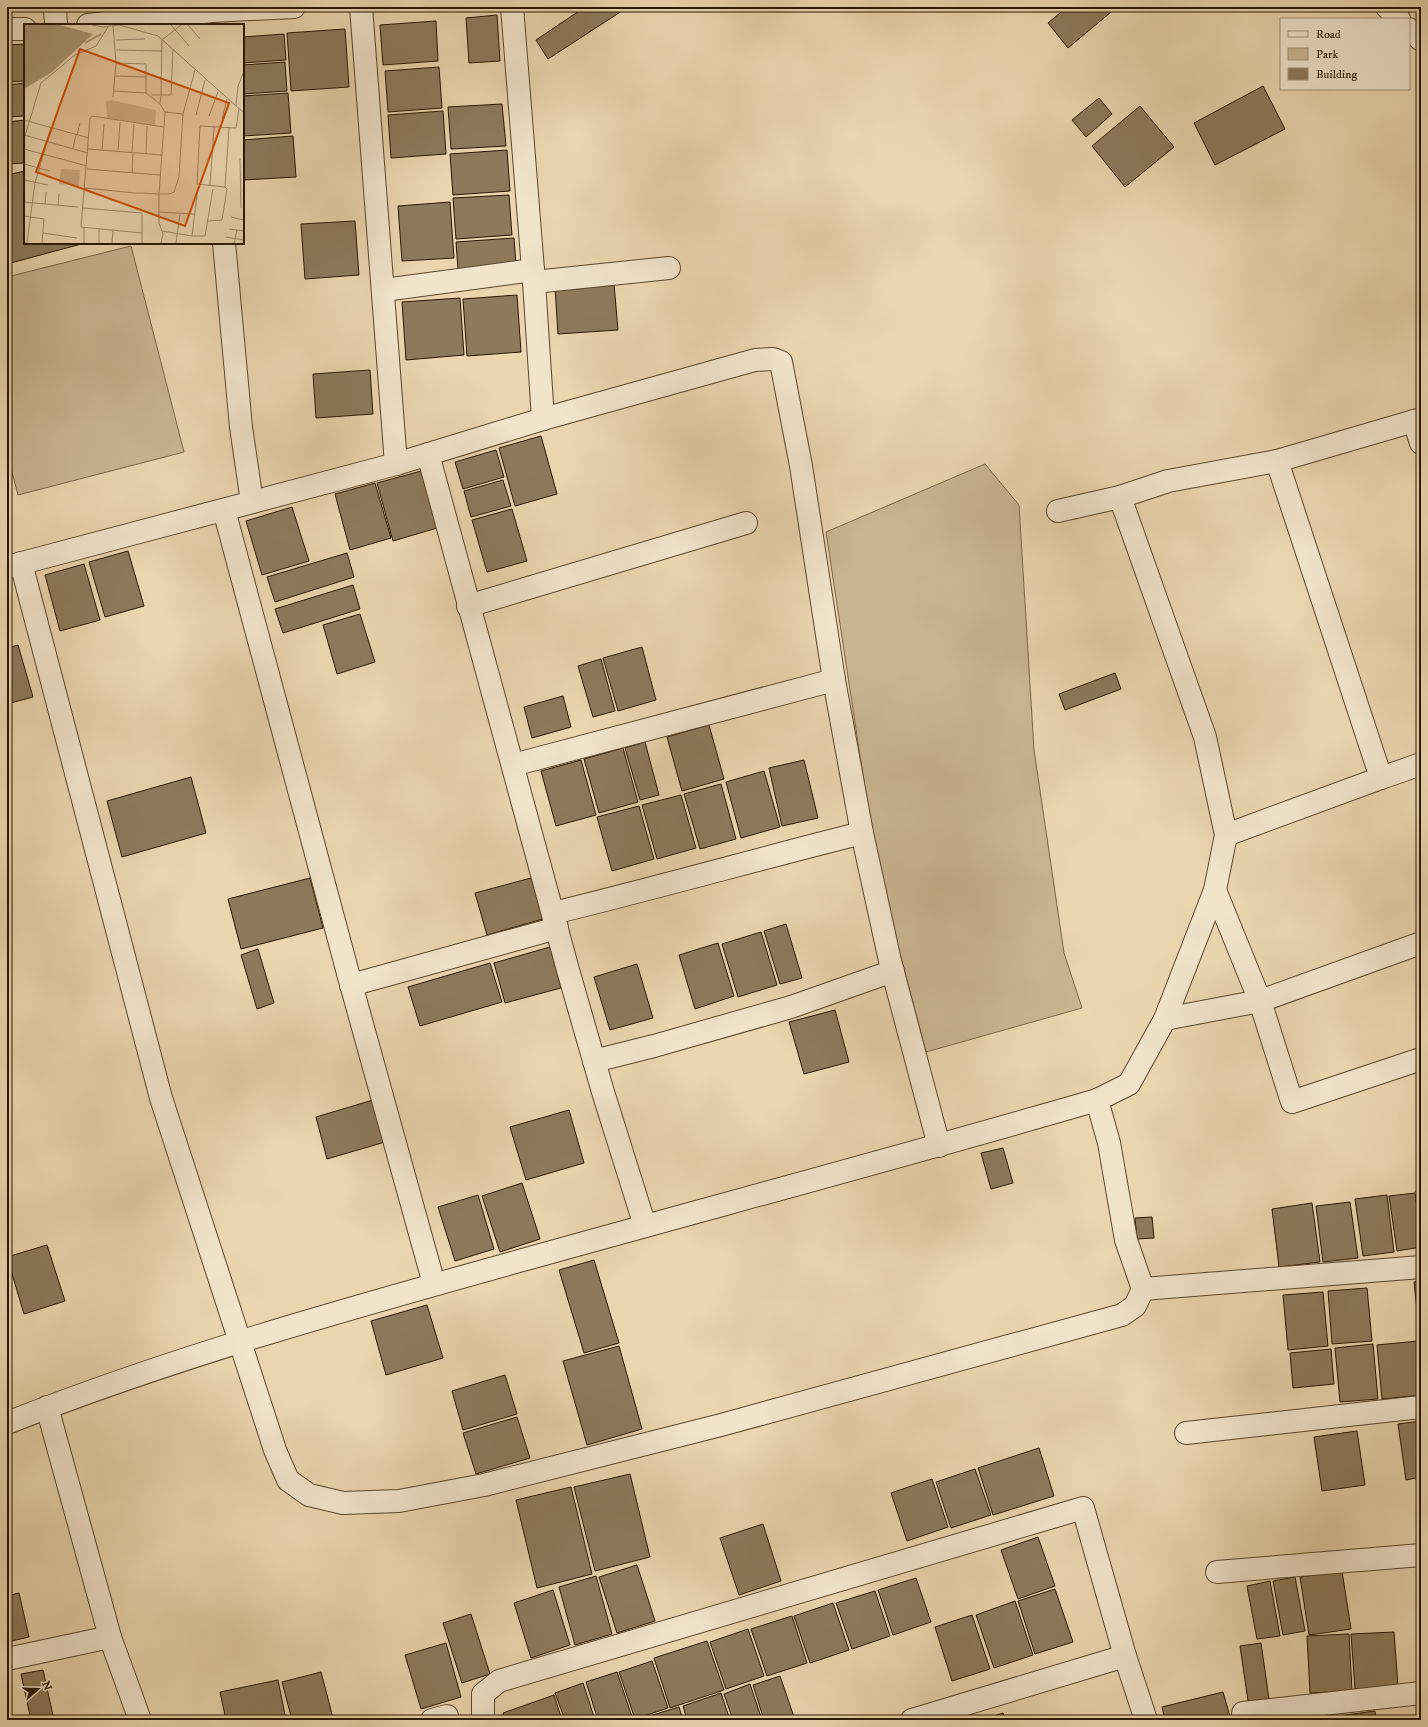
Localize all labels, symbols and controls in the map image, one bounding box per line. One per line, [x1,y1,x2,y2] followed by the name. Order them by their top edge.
[1280,18,1410,90] legend
[24,24,244,244] inset map
[1316,27,1341,42] text: Road
[1316,47,1338,62] text: Park
[1316,67,1357,82] text: Building
[18,1669,58,1709] north arrow
[38,1679,55,1693] text: N

